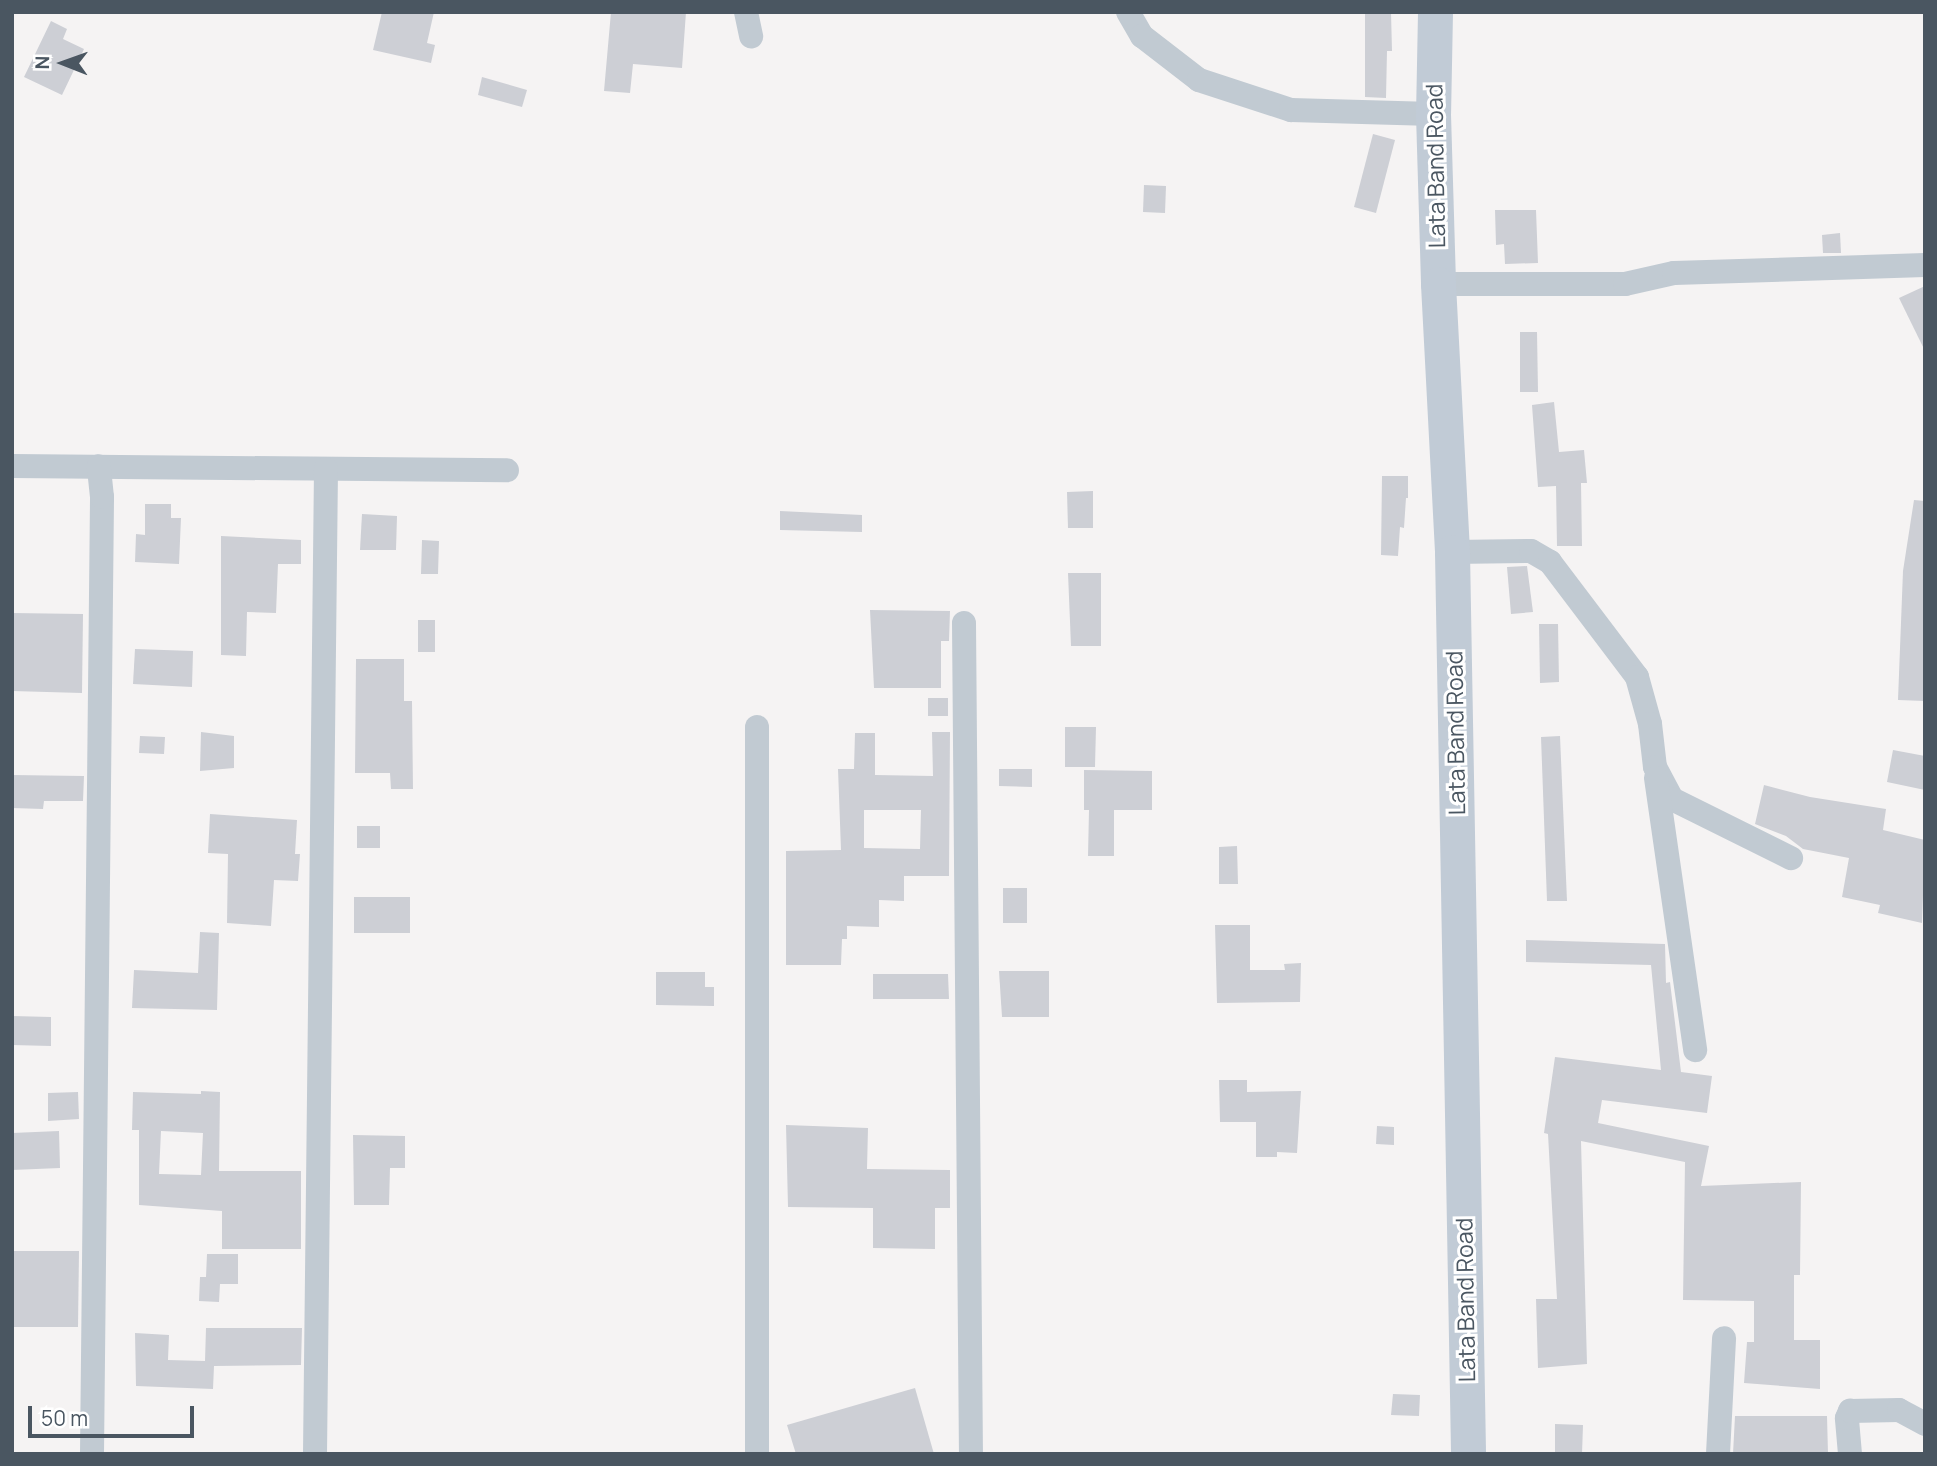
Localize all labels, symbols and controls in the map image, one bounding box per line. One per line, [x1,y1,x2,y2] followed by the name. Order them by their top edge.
[28,28,98,98] north arrow
[29,56,55,70] text: N
[1420,84,1450,248] street label: Lata Band Road
[1440,651,1470,815] street label: Lata Band Road
[1450,1218,1480,1382] street label: Lata Band Road
[32,1392,198,1436] scale bar
[41,1404,88,1432] text: 50 m

